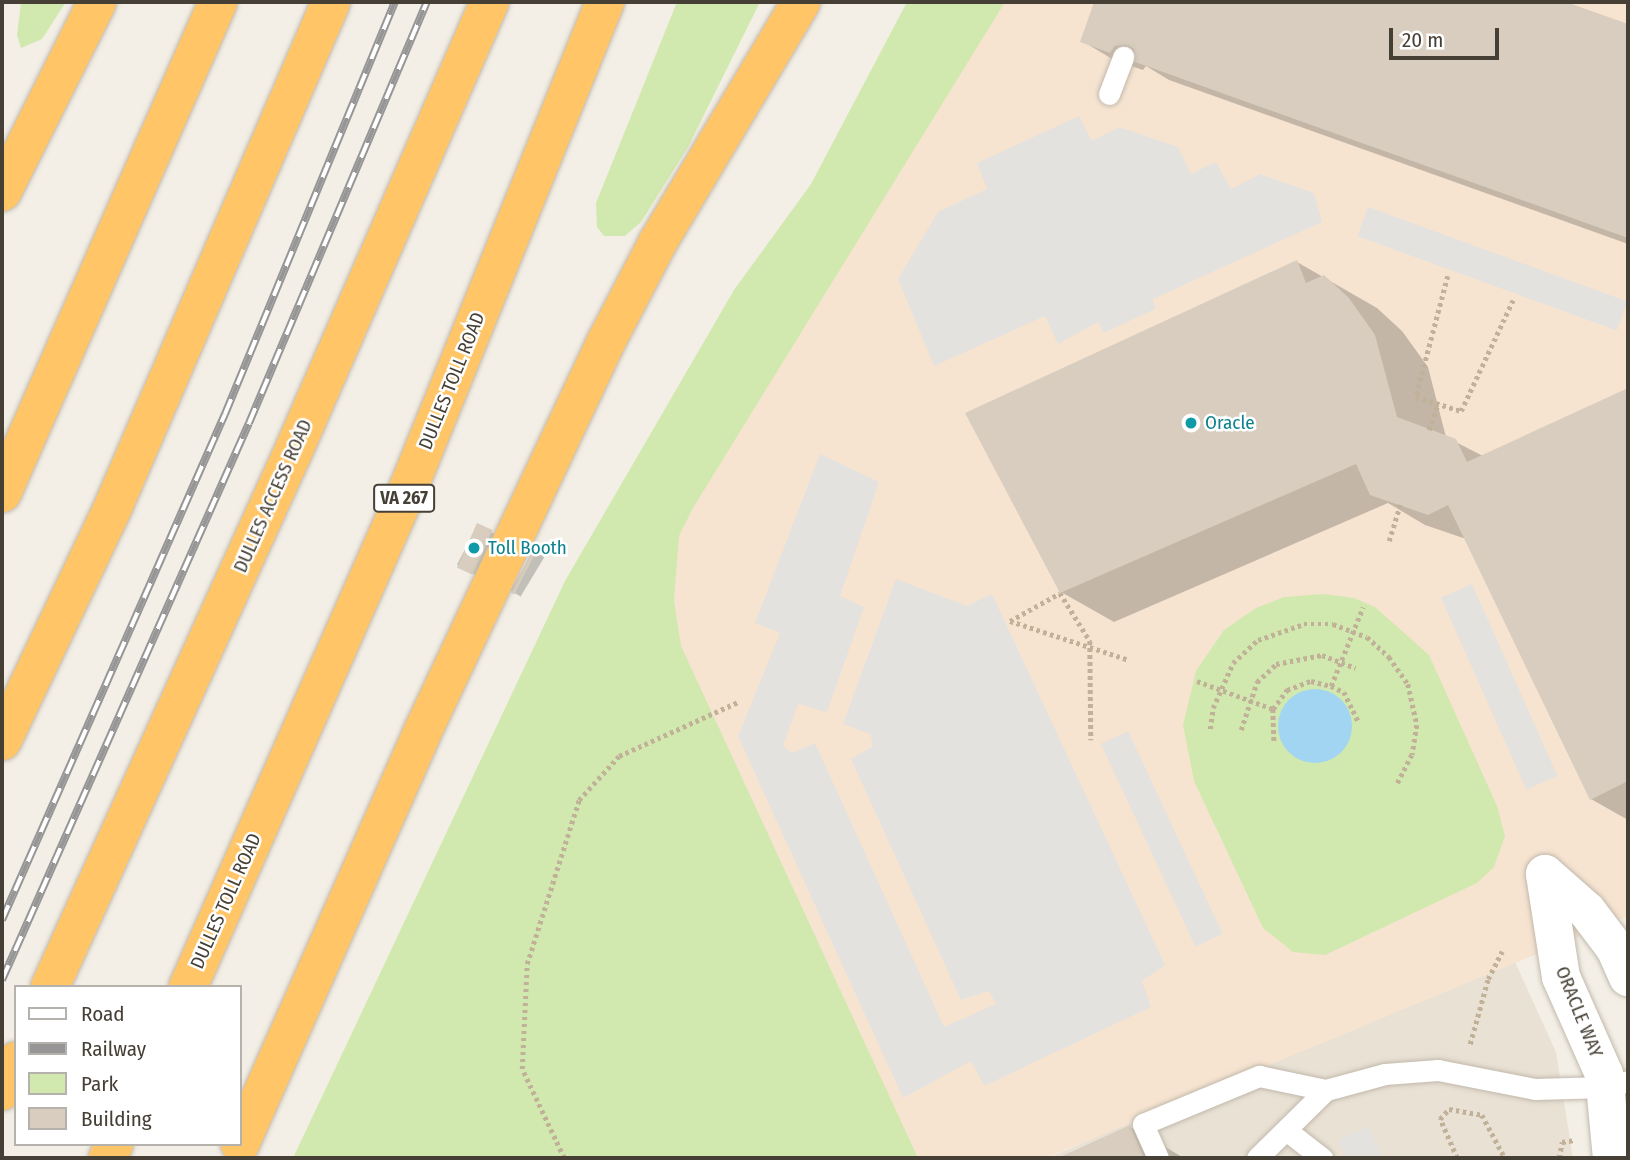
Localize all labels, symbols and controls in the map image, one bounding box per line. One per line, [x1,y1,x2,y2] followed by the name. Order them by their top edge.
[1392,14,1502,58] scale bar
[1402,27,1443,53] text: 20 m
[414,309,490,453] street label: DULLES TOLL ROAD
[1205,412,1255,434] place label: Oracle
[1183,415,1199,431] marker: Oracle
[229,416,317,576] street label: DULLES ACCESS ROAD
[372,484,436,512] road number: VA 267
[488,537,567,559] place label: Toll Booth
[466,540,482,556] marker: Toll Booth
[186,830,266,972] street label: DULLES TOLL ROAD
[1550,963,1608,1061] street label: ORACLE WAY
[14,985,242,1146] legend
[81,1001,125,1027] text: Road
[81,1036,146,1062] text: Railway
[81,1071,118,1097] text: Park
[81,1106,152,1132] text: Building

